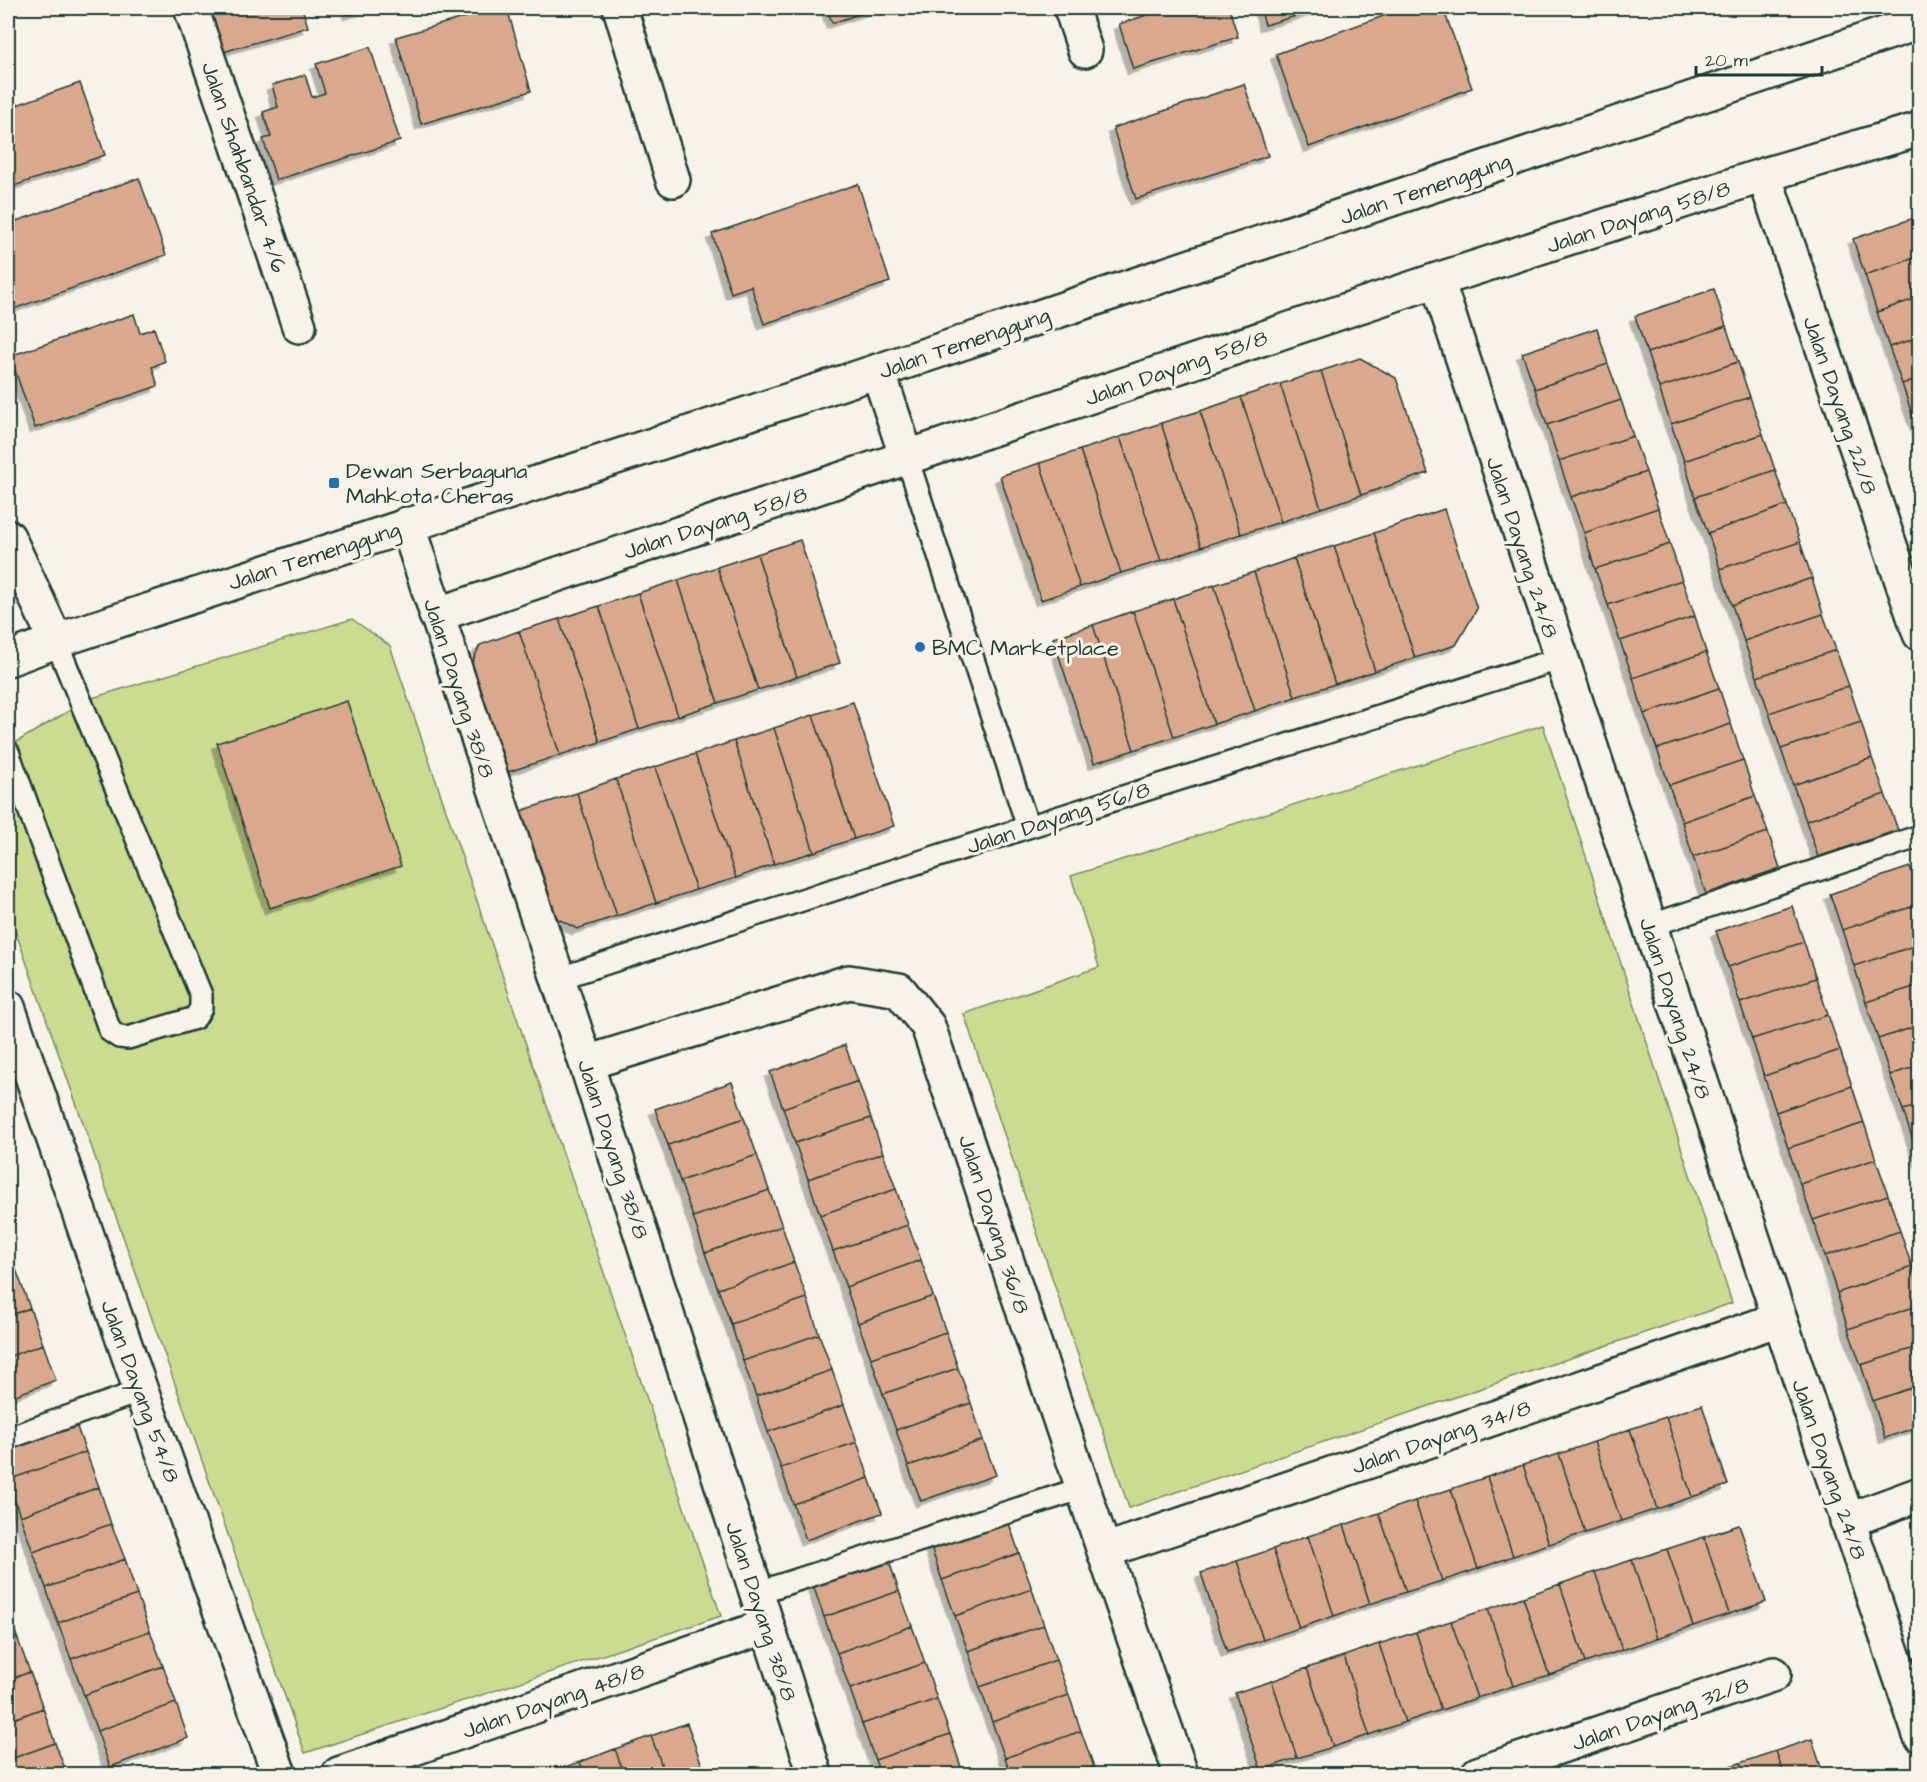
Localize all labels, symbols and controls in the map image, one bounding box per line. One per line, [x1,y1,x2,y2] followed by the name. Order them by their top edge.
[1696,39,1822,77] scale bar
[1705,48,1748,73] text: 20 m
[193,58,294,277] street label: Jalan Shahbandar 4/6
[1336,146,1516,234] street label: Jalan Temenggung
[1543,173,1735,263] street label: Jalan Dayang 58/8
[875,300,1055,388] street label: Jalan Temenggung
[1794,312,1885,499] street label: Jalan Dayang 22/8
[1081,323,1272,415] street label: Jalan Dayang 58/8
[1477,453,1566,642] street label: Jalan Dayang 24/8
[346,456,527,512] place label: Dewan Serbaguna Mahkota Cheras
[327,476,341,490] marker: Dewan Serbaguna Mahkota Cheras
[620,479,812,569] street label: Jalan Dayang 58/8
[224,514,405,600] street label: Jalan Temenggung
[414,595,502,782] street label: Jalan Dayang 38/8
[932,633,1119,664] place label: BMC Marketplace
[913,640,927,654] marker: BMC Marketplace
[963,774,1154,864] street label: Jalan Dayang 56/8
[1630,914,1719,1103] street label: Jalan Dayang 24/8
[568,1056,656,1243] street label: Jalan Dayang 38/8
[949,1131,1037,1318] street label: Jalan Dayang 36/8
[91,1296,187,1487] street label: Jalan Dayang 54/8
[1782,1375,1874,1564] street label: Jalan Dayang 24/8
[1348,1392,1536,1484] street label: Jalan Dayang 34/8
[716,1518,804,1705] street label: Jalan Dayang 38/8
[458,1656,649,1748] street label: Jalan Dayang 48/8
[1568,1670,1753,1760] street label: Jalan Dayang 32/8

